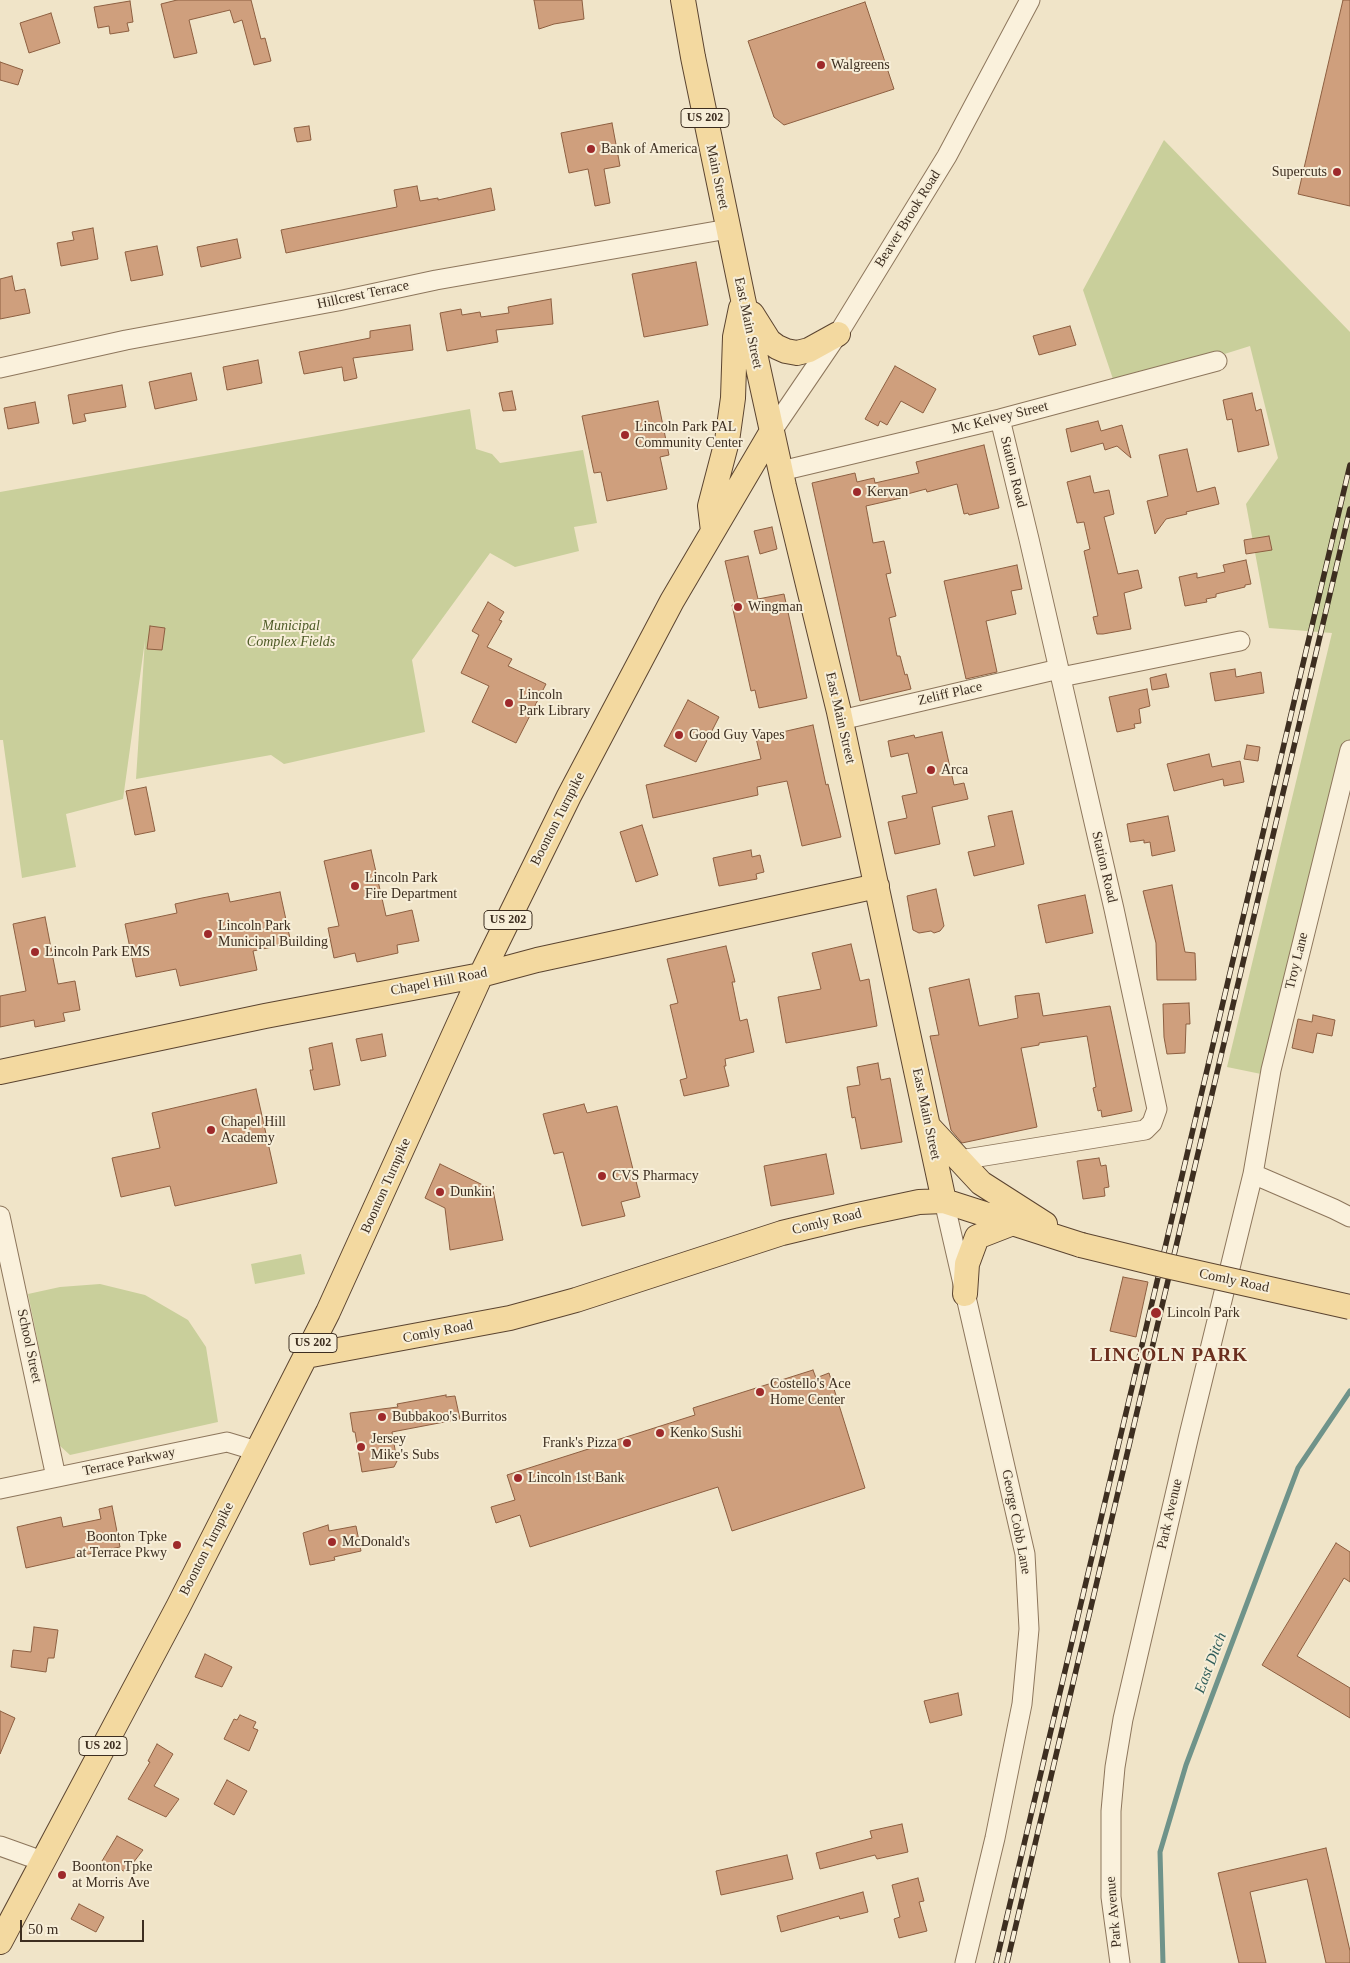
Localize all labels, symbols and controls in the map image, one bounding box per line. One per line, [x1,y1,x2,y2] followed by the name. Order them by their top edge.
[831,57,890,73] place label: Walgreens
[815,59,827,71] marker: Walgreens
[681,109,729,128] road number: US 202
[601,141,697,157] place label: Bank of America
[585,143,597,155] marker: Bank of America
[702,143,732,211] street label: Main Street
[1272,164,1327,180] place label: Supercuts
[1331,166,1343,178] marker: Supercuts
[871,167,945,271] street label: Beaver Brook Road
[730,276,766,370] street label: East Main Street
[316,277,410,313] street label: Hillcrest Terrace
[950,398,1050,438] street label: Mc Kelvey Street
[635,419,743,452] place label: Lincoln Park PAL Community Center
[619,429,631,441] marker: Lincoln Park PAL Community Center
[996,435,1030,509] street label: Station Road
[867,484,908,500] place label: Kervan
[851,486,863,498] marker: Kervan
[748,599,803,615] place label: Wingman
[732,601,744,613] marker: Wingman
[247,618,335,650] park label: Municipal Complex Fields
[821,671,859,765] street label: East Main Street
[916,678,984,710] street label: Zeliff Place
[519,687,590,720] place label: Lincoln Park Library
[503,697,515,709] marker: Lincoln Park Library
[689,727,785,743] place label: Good Guy Vapes
[673,729,685,741] marker: Good Guy Vapes
[941,762,968,778] place label: Arca
[925,764,937,776] marker: Arca
[527,769,589,869] street label: Boonton Turnpike
[1088,830,1120,904] street label: Station Road
[365,870,457,902] place label: Lincoln Park Fire Department
[349,880,361,892] marker: Lincoln Park Fire Department
[484,910,532,930] road number: US 202
[218,918,328,950] place label: Lincoln Park Municipal Building
[202,928,214,940] marker: Lincoln Park Municipal Building
[1282,931,1312,991] street label: Troy Lane
[45,944,150,960] place label: Lincoln Park EMS
[29,946,41,958] marker: Lincoln Park EMS
[389,964,489,1000] street label: Chapel Hill Road
[908,1067,944,1161] street label: East Main Street
[221,1114,286,1146] place label: Chapel Hill Academy
[205,1124,217,1136] marker: Chapel Hill Academy
[357,1136,415,1236] street label: Boonton Turnpike
[612,1168,699,1184] place label: CVS Pharmacy
[596,1170,608,1182] marker: CVS Pharmacy
[450,1184,495,1200] place label: Dunkin'
[434,1186,446,1198] marker: Dunkin'
[790,1205,864,1239] street label: Comly Road
[1197,1265,1271,1297] street label: Comly Road
[1167,1305,1240,1321] place label: Lincoln Park
[1149,1306,1163,1320] marker: Lincoln Park
[13,1308,45,1384] street label: School Street
[401,1317,475,1347] street label: Comly Road
[289,1334,337,1352] road number: US 202
[1089,1345,1249,1367] district label: LINCOLN PARK
[770,1376,851,1408] place label: Costello's Ace Home Center
[754,1386,766,1398] marker: Costello's Ace Home Center
[392,1409,507,1425] place label: Bubbakoo's Burritos
[376,1411,388,1423] marker: Bubbakoo's Burritos
[670,1425,742,1441] place label: Kenko Sushi
[654,1427,666,1439] marker: Kenko Sushi
[371,1431,439,1464] place label: Jersey Mike's Subs
[543,1435,617,1451] place label: Frank's Pizza
[621,1437,633,1449] marker: Frank's Pizza
[355,1441,367,1453] marker: Jersey Mike's Subs
[81,1444,177,1480] street label: Terrace Parkway
[998,1468,1034,1576] street label: George Cobb Lane
[528,1470,624,1486] place label: Lincoln 1st Bank
[512,1472,524,1484] marker: Lincoln 1st Bank
[1154,1477,1186,1551] street label: Park Avenue
[176,1499,238,1599] street label: Boonton Turnpike
[76,1529,167,1561] place label: Boonton Tpke at Terrace Pkwy
[342,1534,410,1550] place label: McDonald's
[326,1536,338,1548] marker: McDonald's
[171,1539,183,1551] marker: Boonton Tpke at Terrace Pkwy
[1191,1630,1231,1696] water label: East Ditch
[79,1736,127,1755] road number: US 202
[72,1859,152,1891] place label: Boonton Tpke at Morris Ave
[56,1869,68,1881] marker: Boonton Tpke at Morris Ave
[1103,1876,1125,1948] street label: Park Avenue
[22,1910,146,1942] scale bar
[28,1921,58,1937] text: 50 m

